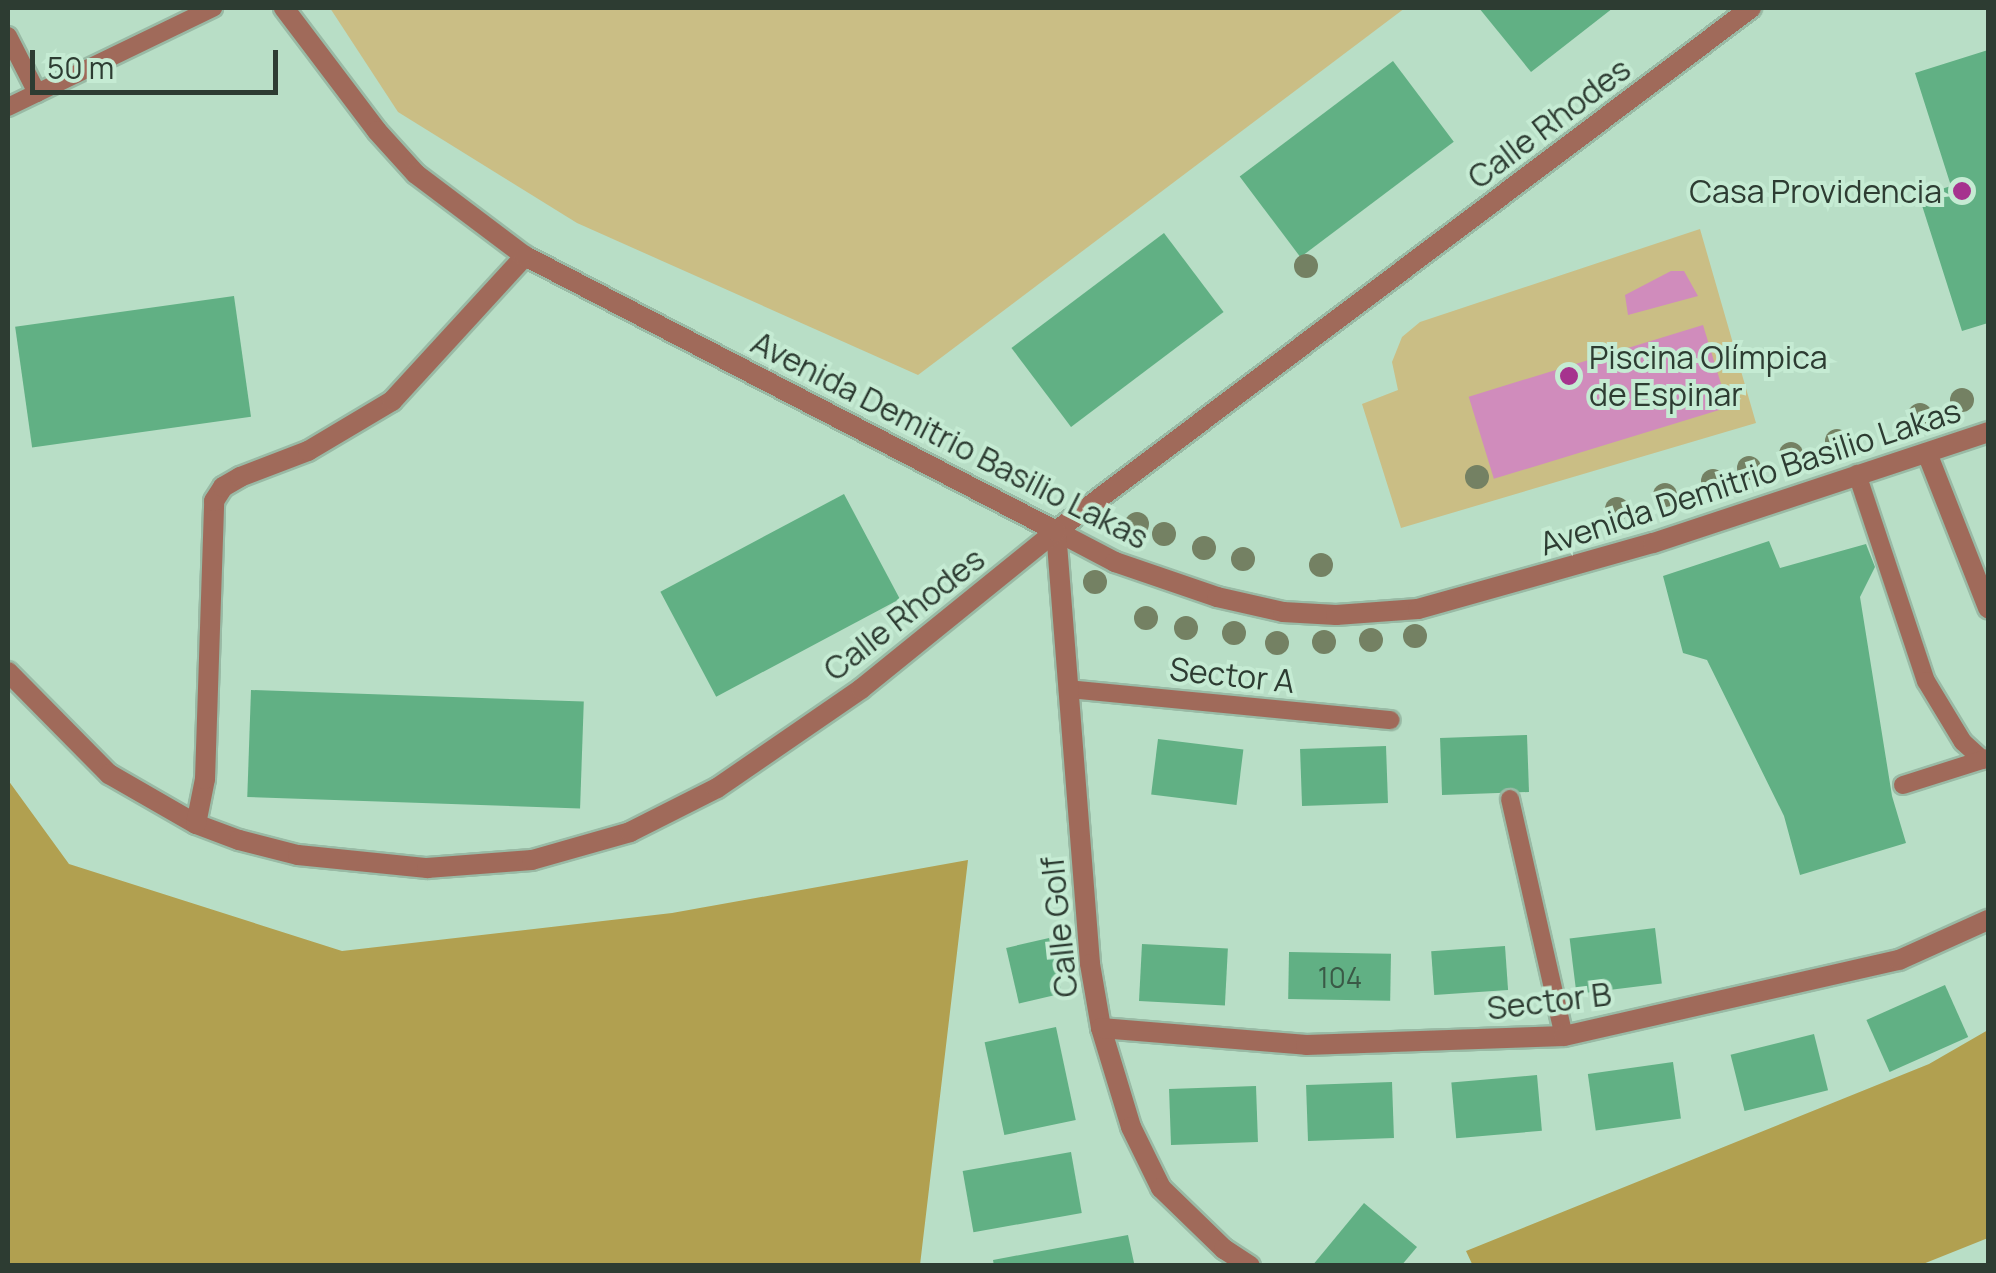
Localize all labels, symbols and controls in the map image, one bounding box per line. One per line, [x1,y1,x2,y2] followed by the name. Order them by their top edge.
[35,30,282,92] scale bar
[47,47,114,88] text: 50 m
[1460,50,1638,196] street label: Calle Rhodes
[1689,172,1942,210] place label: Casa Providencia
[1951,180,1973,202] marker: Casa Providencia
[745,323,1155,557] street label: Avenida Demitrio Basilio Lakas
[1589,339,1828,414] place label: Piscina Olímpica de Espinar
[1558,365,1580,387] marker: Piscina Olímpica de Espinar
[1535,391,1965,563] street label: Avenida Demitrio Basilio Lakas
[816,539,992,689] street label: Calle Rhodes
[1168,649,1296,701] street label: Sector A
[1033,855,1085,999] street label: Calle Golf
[1318,960,1362,994] house number: 104
[1485,974,1613,1028] street label: Sector B

